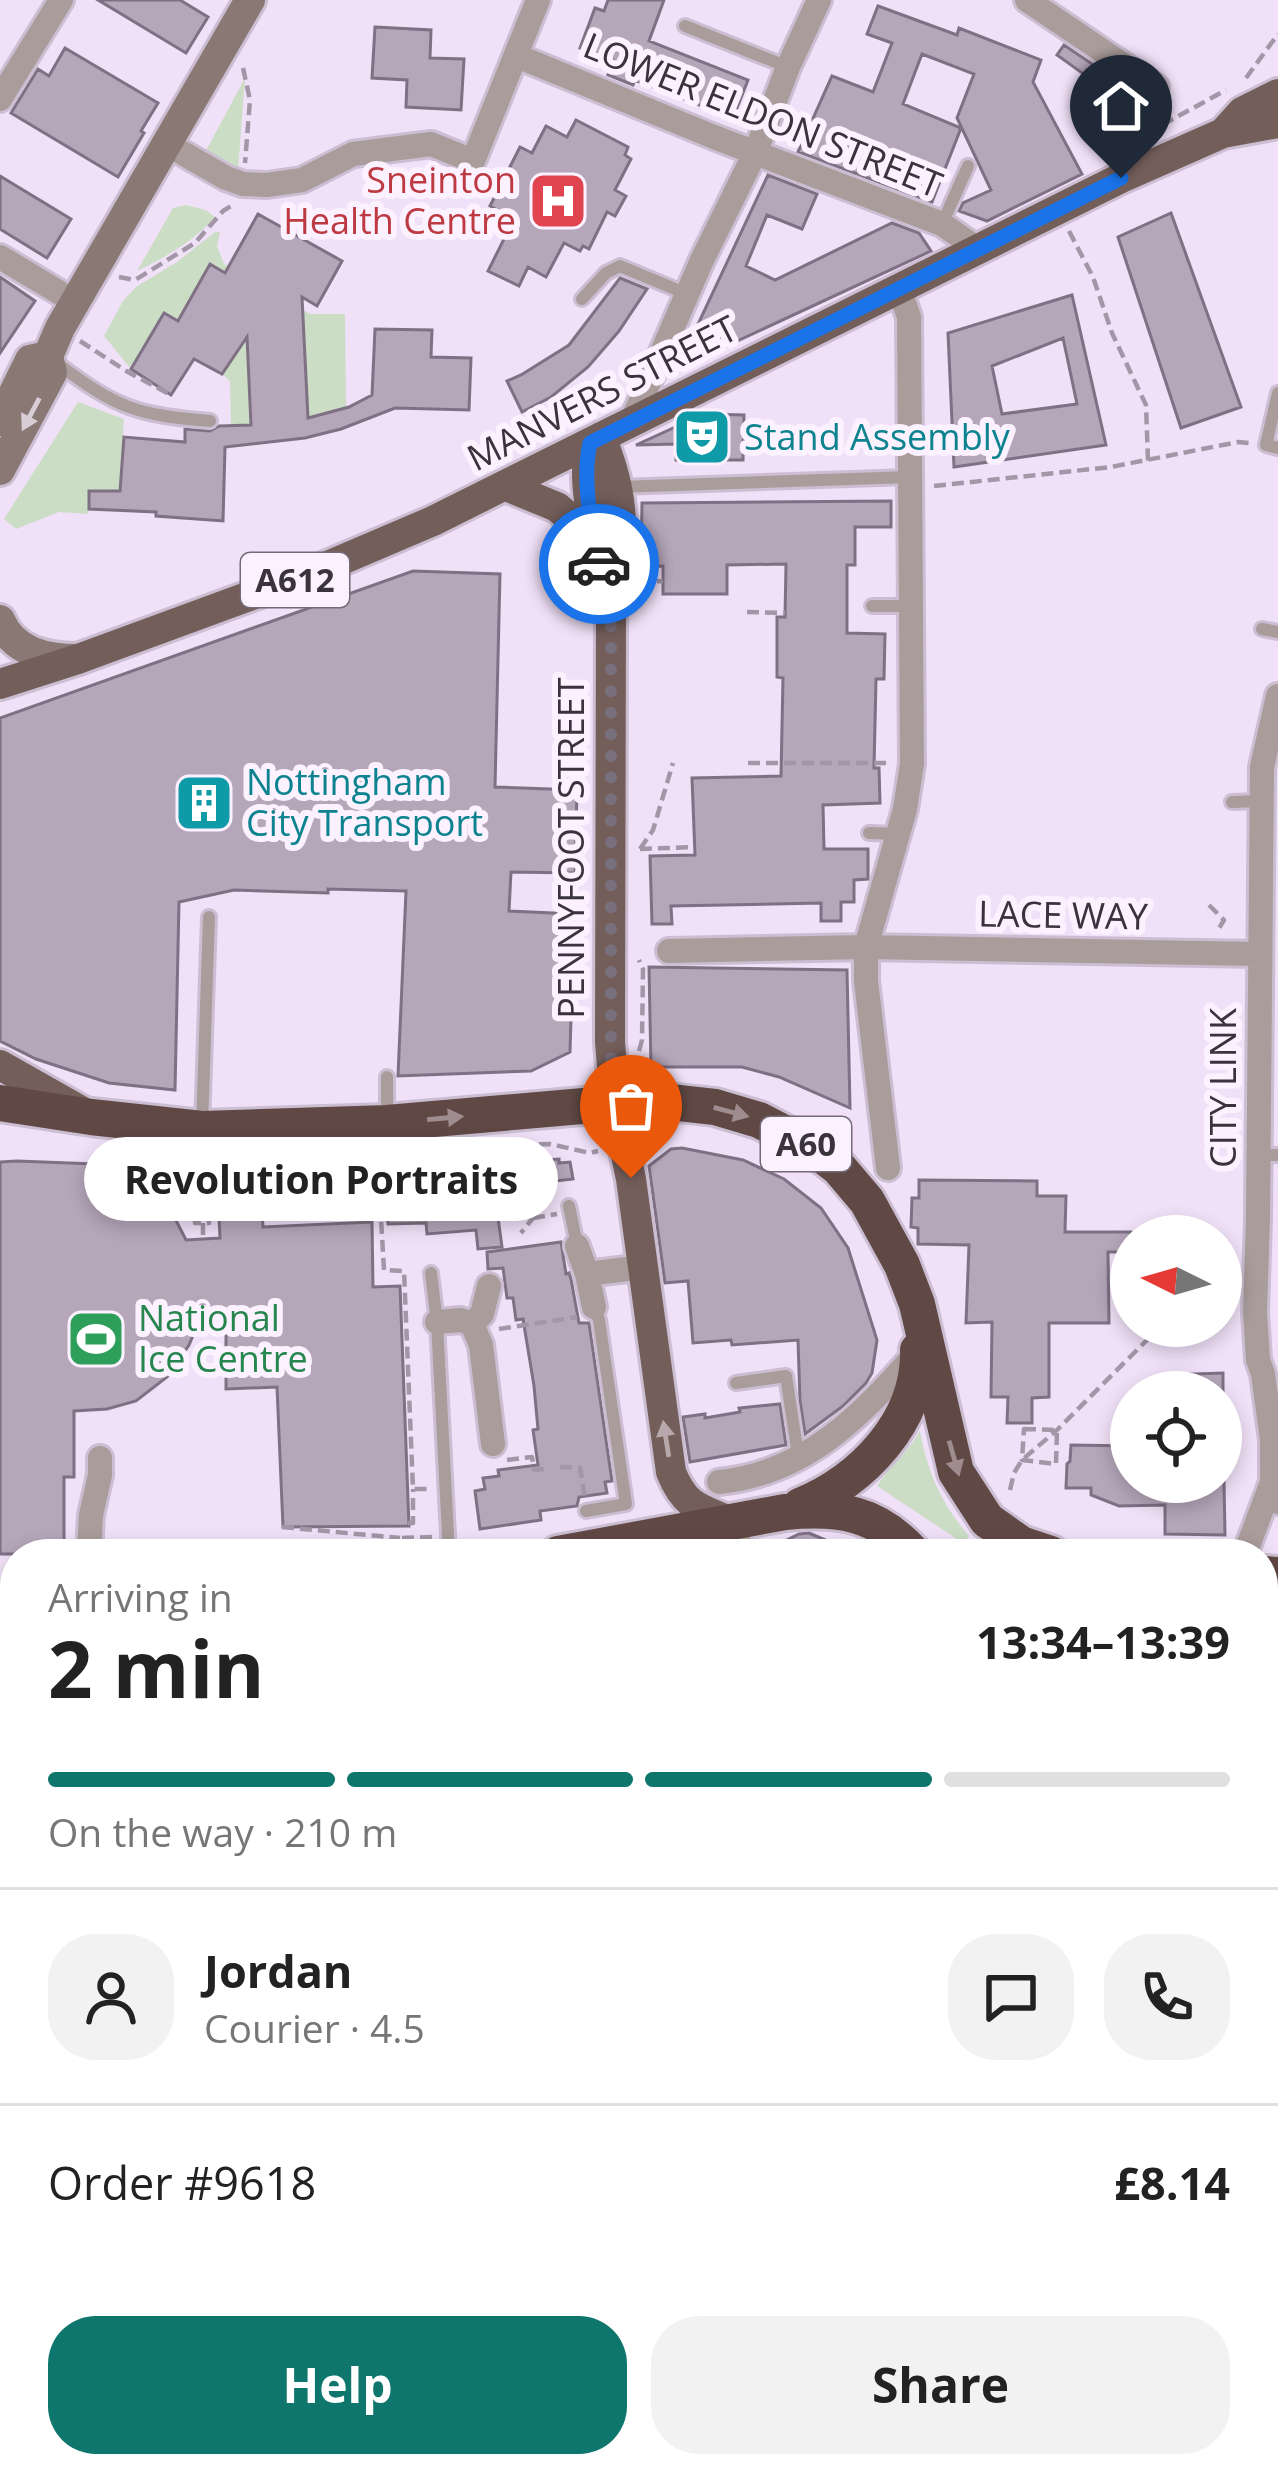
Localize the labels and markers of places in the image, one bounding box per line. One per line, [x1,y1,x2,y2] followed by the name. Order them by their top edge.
[1070,55,1172,178] pin
[283,155,516,245] place label: Sneinton Health Centre
[527,170,589,232] hospital icon: Sneinton Health Centre
[671,406,733,468] theatre icon: Stand Assembly
[744,412,1011,461] place label: Stand Assembly
[246,757,483,847] place label: Nottingham City Transport
[173,772,235,834] building icon: Nottingham City Transport
[580,1055,682,1178] pin
[85,1136,559,1220] callout: Revolution Portraits
[138,1293,308,1383] place label: National Ice Centre
[65,1308,127,1370] sports icon: National Ice Centre

